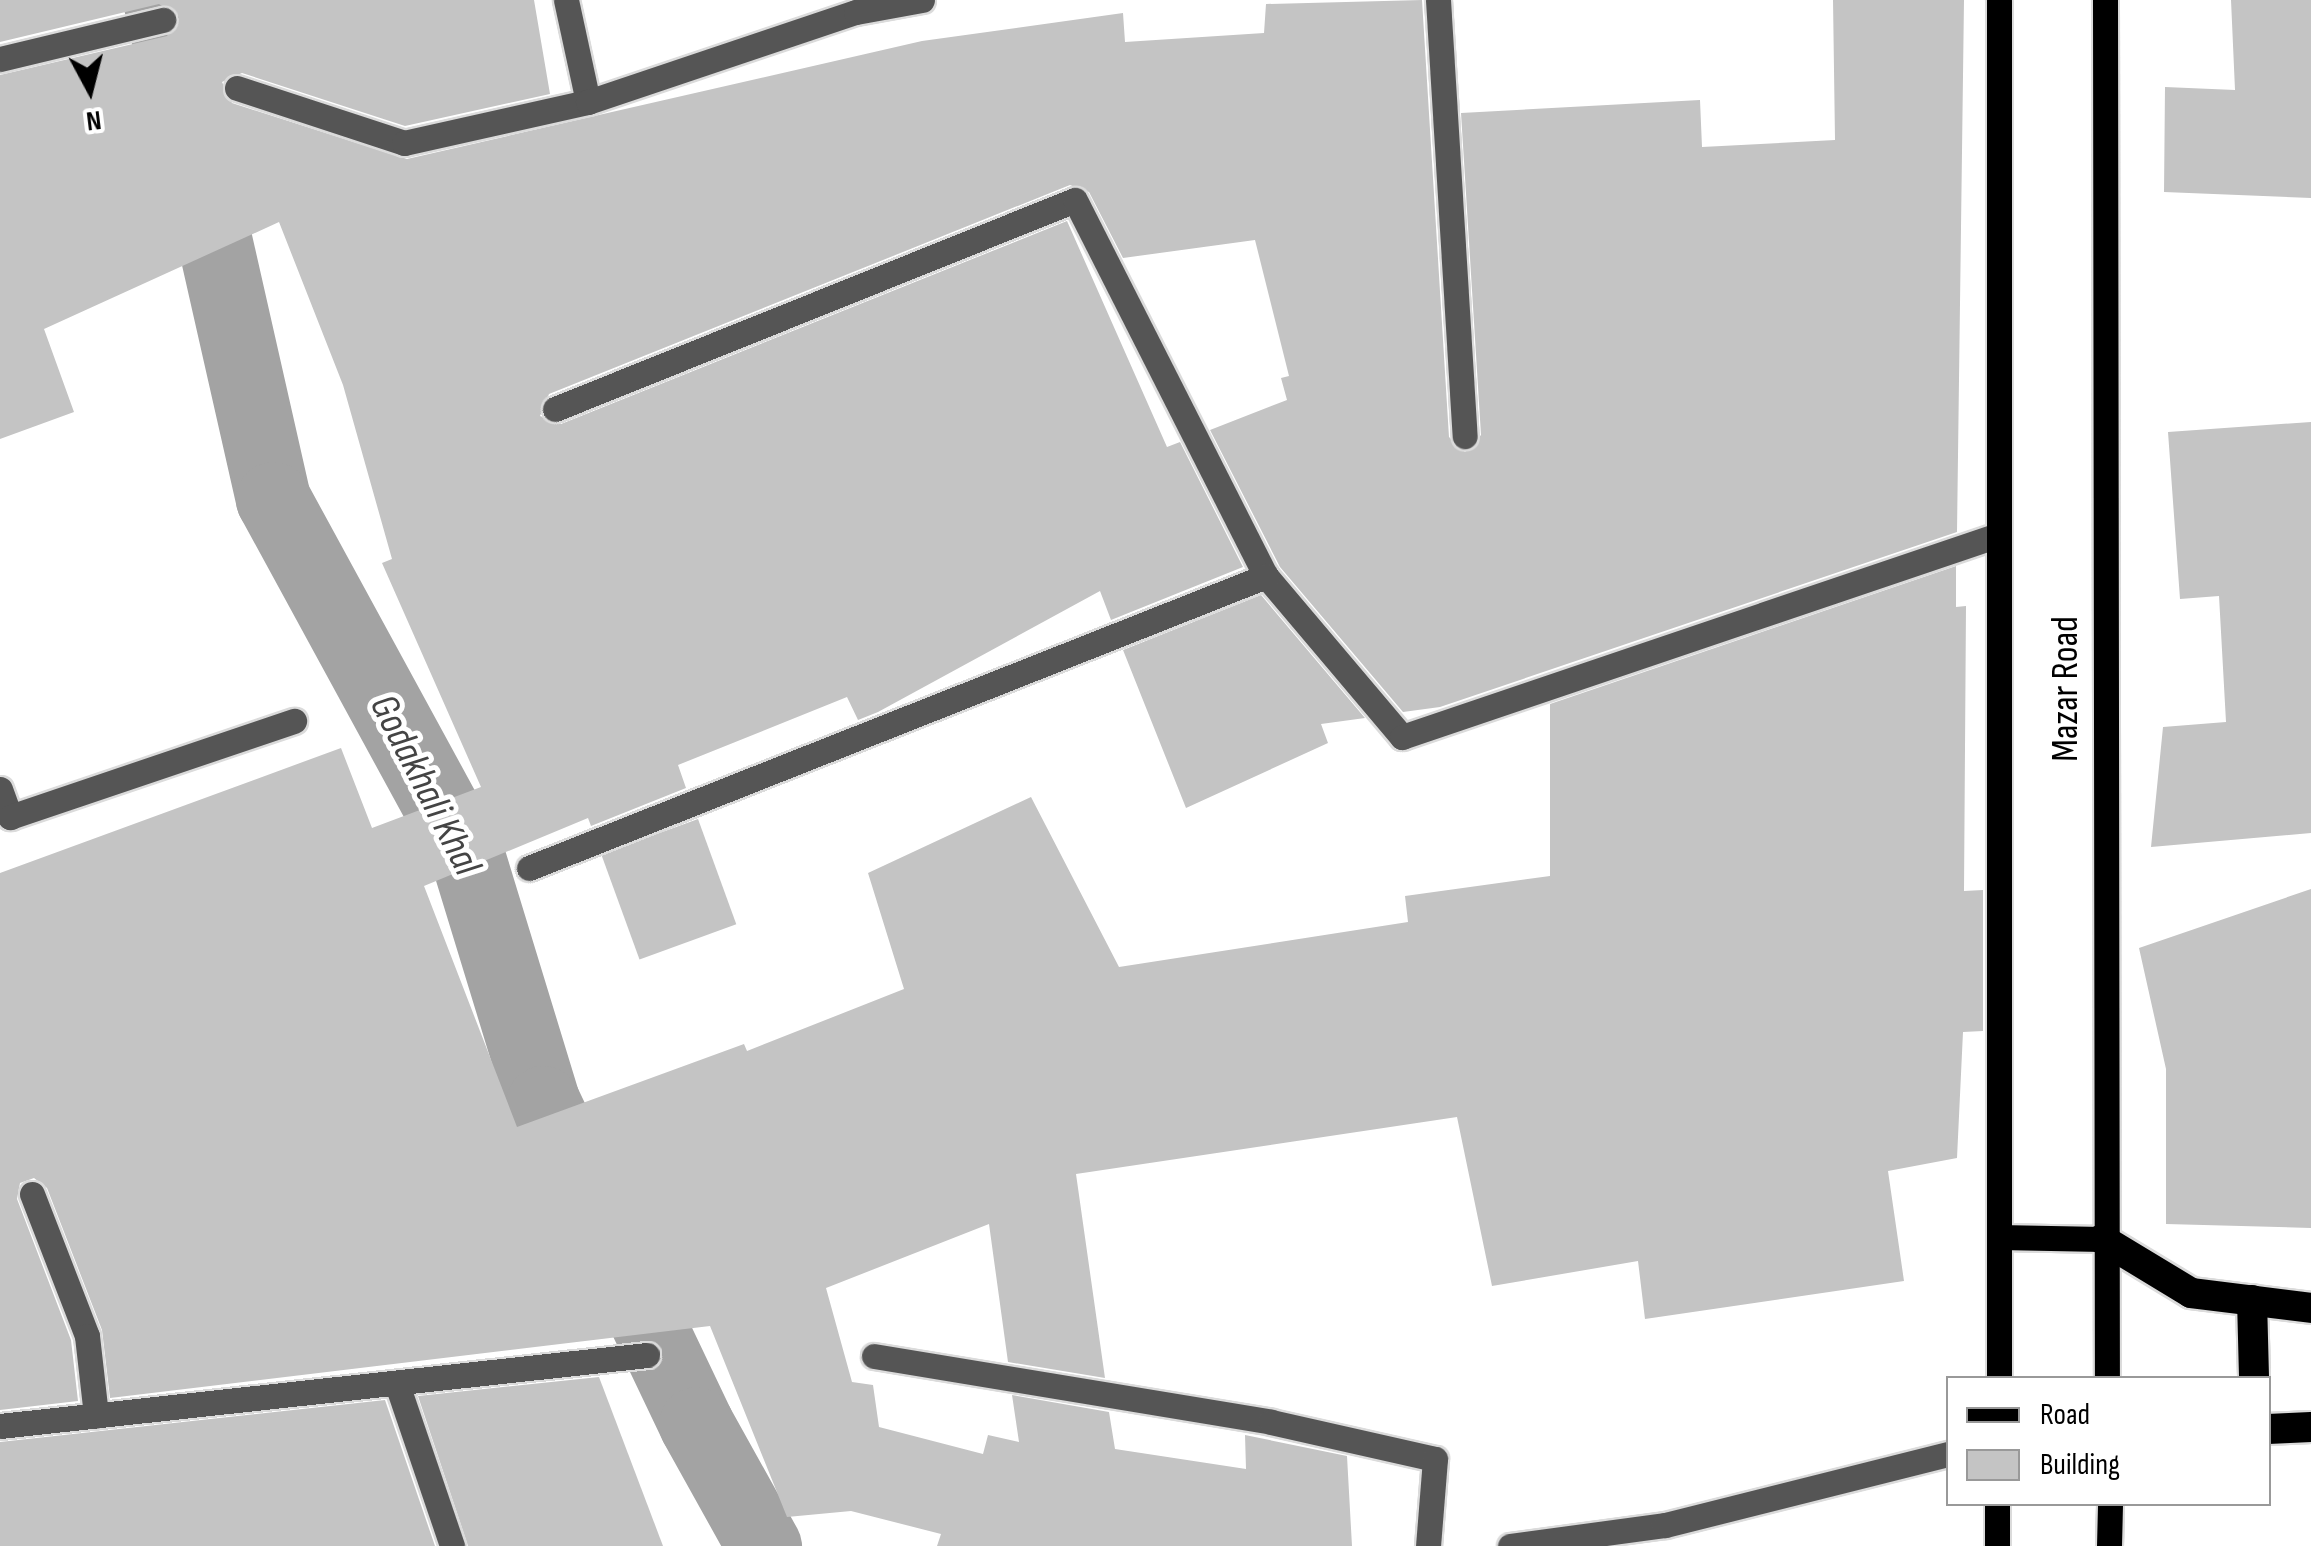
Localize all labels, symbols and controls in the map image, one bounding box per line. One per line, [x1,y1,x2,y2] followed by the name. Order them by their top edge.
[40,40,140,140] north arrow
[84,103,103,138] text: N
[2043,616,2089,762] street label: Mazar Road
[359,687,491,883] water label: Godakhali Khal
[1946,1376,2271,1506] legend
[2040,1397,2090,1433] text: Road
[2040,1447,2120,1483] text: Building

